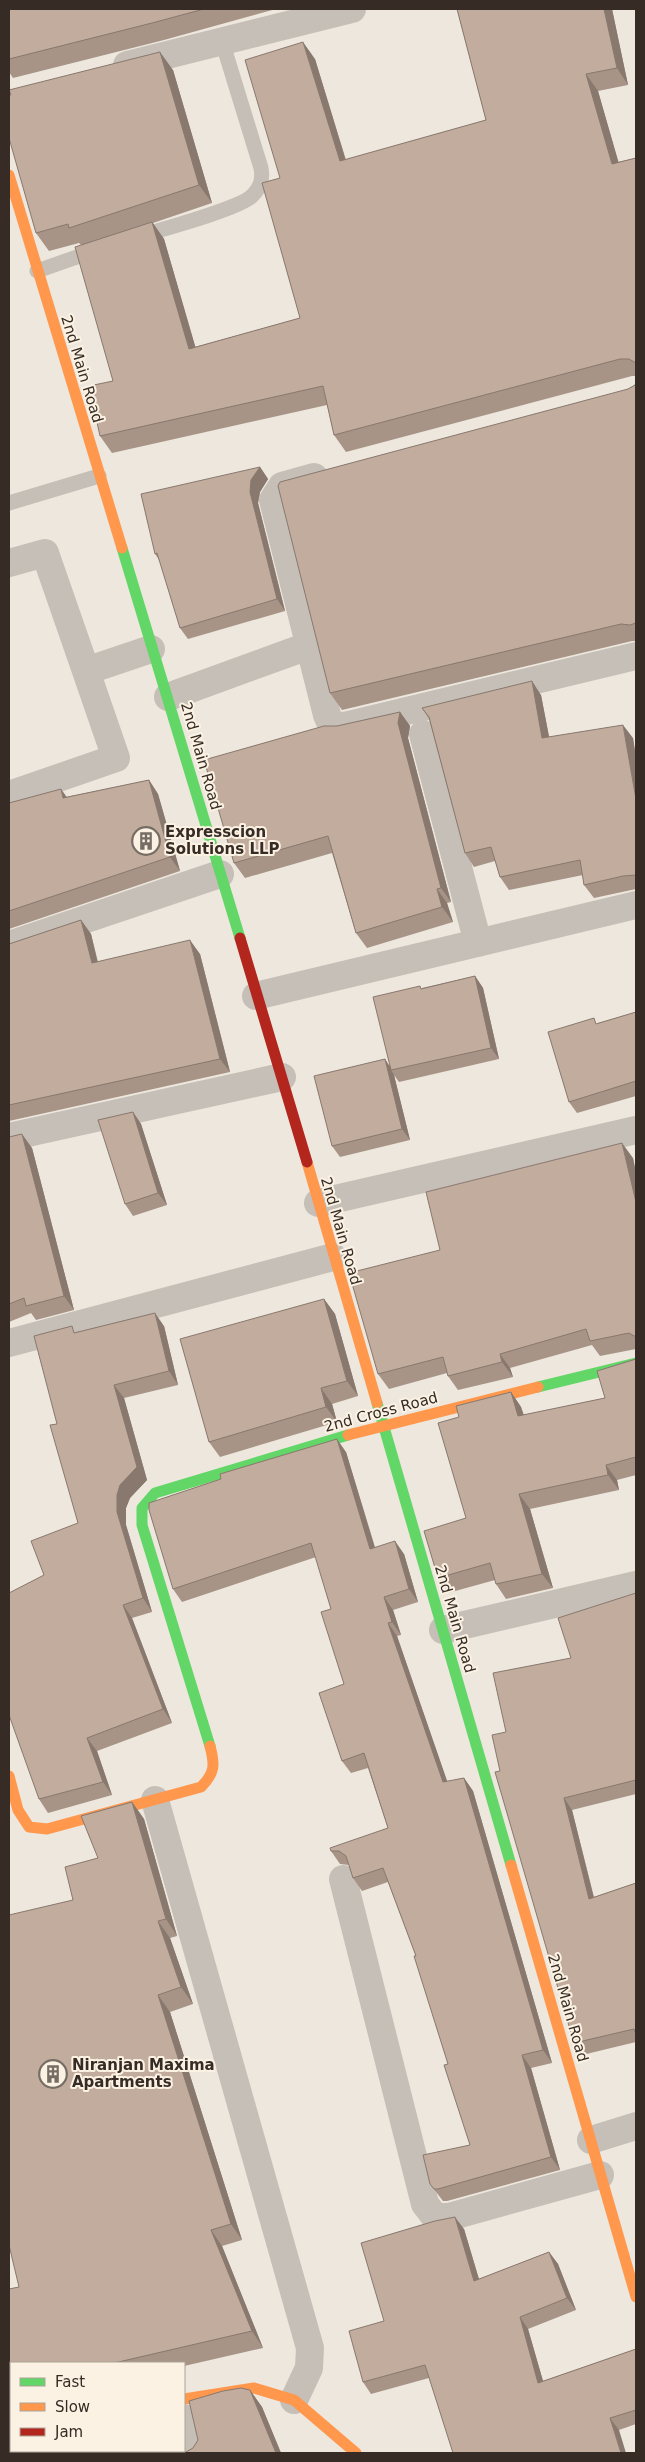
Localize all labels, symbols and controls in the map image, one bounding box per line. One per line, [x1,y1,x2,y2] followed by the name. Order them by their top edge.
[57,313,107,425] street label: 2nd Main Road
[177,700,225,812] street label: 2nd Main Road
[165,823,280,858] place label: Expresscion Solutions LLP
[131,826,161,856] building icon: Expresscion Solutions LLP
[317,1175,365,1287] street label: 2nd Main Road
[322,1388,440,1436] street label: 2nd Cross Road
[431,1563,479,1675] street label: 2nd Main Road
[544,1952,592,2064] street label: 2nd Main Road
[72,2056,215,2091] place label: Niranjan Maxima Apartments
[38,2059,68,2089] building icon: Niranjan Maxima Apartments
[10,2362,185,2452] legend
[55,2373,85,2391] text: Fast
[55,2398,90,2416] text: Slow
[54,2423,83,2441] text: Jam

